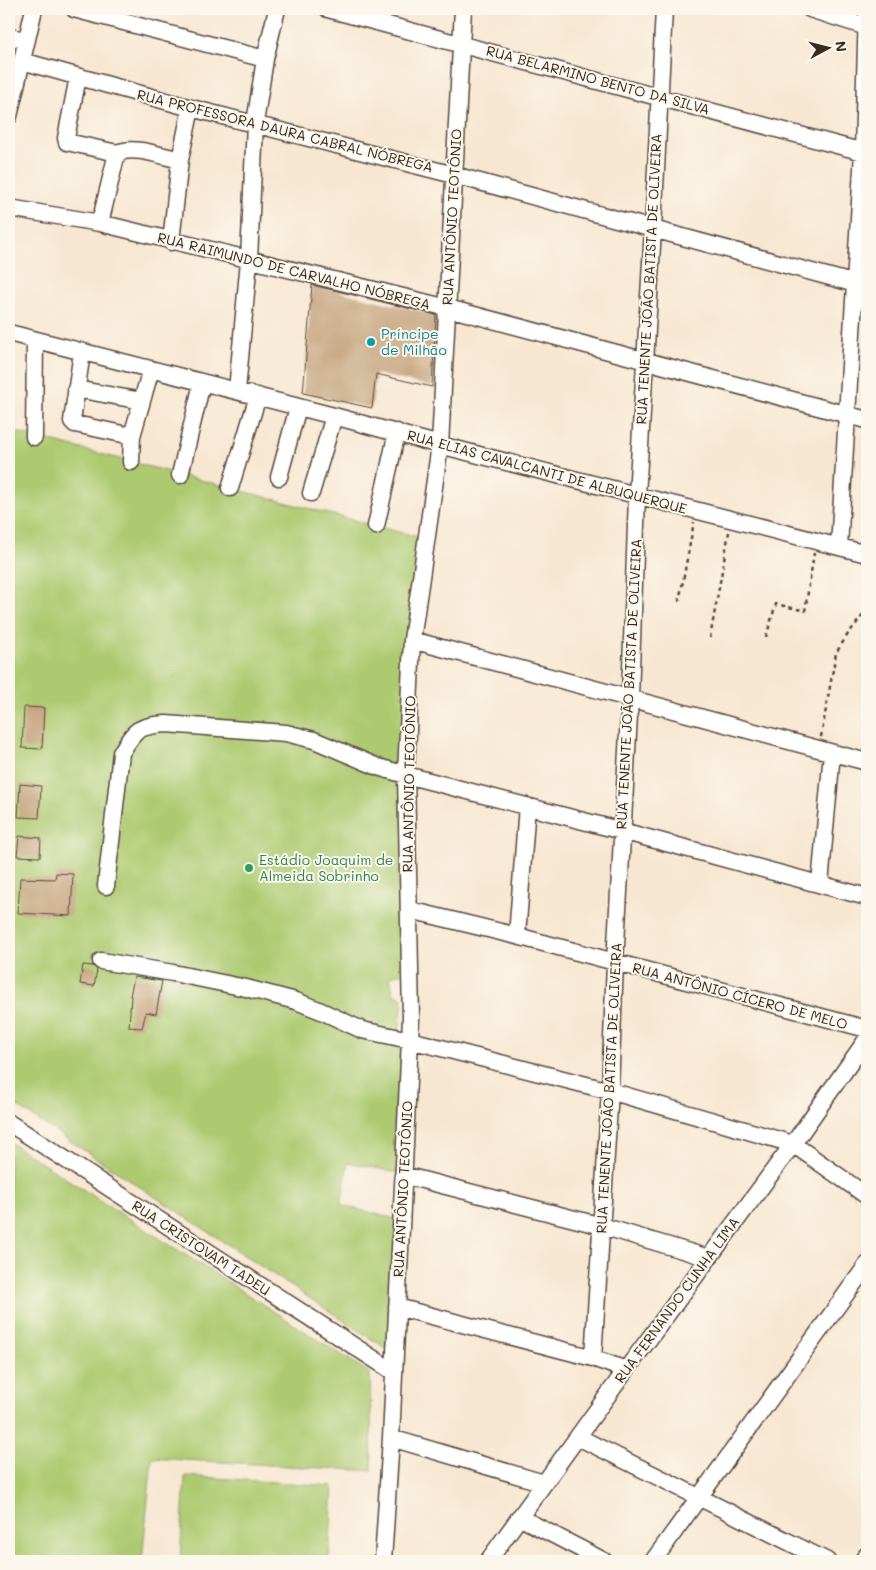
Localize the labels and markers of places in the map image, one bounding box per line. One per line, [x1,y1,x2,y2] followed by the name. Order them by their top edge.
[381,324,447,359] place label: Príncipe de Milhão
[365,336,377,348] marker: Príncipe de Milhão
[259,850,393,885] place label: Estádio Joaquim de Almeida Sobrinho
[243,862,255,874] marker: Estádio Joaquim de Almeida Sobrinho

